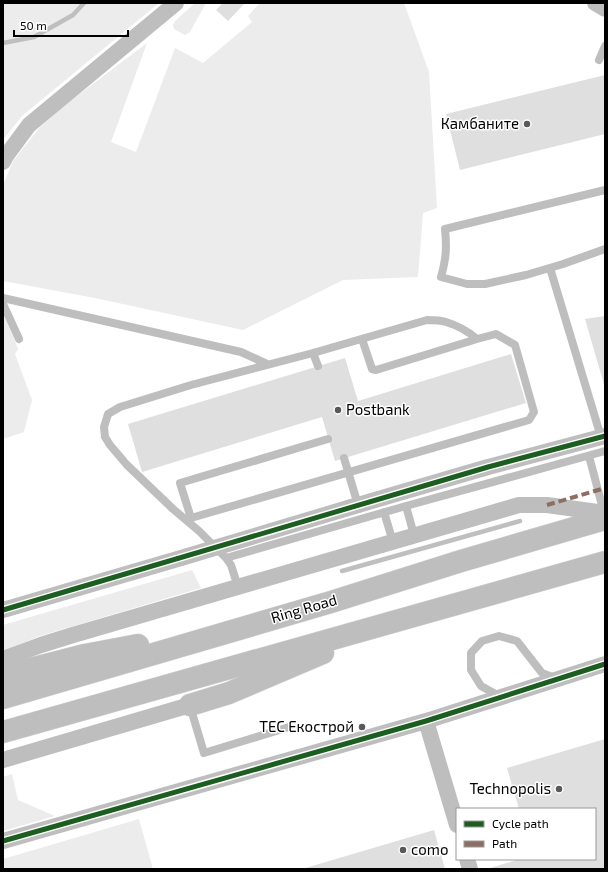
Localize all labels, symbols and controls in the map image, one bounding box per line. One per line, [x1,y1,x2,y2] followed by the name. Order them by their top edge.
[14,12,128,38] scale bar
[20,18,47,32] text: 50 m
[441,114,519,132] place label: Камбаните
[522,119,532,129] marker: Камбаните
[346,400,410,418] place label: Postbank
[333,405,343,415] marker: Postbank
[269,590,339,626] street label: Ring Road
[259,717,354,735] place label: ТЕС Екострой
[357,722,367,732] marker: ТЕС Екострой
[470,779,551,797] place label: Technopolis
[554,784,564,794] marker: Technopolis
[456,808,596,860] legend
[492,816,549,830] text: Cycle path
[492,836,517,850] text: Path
[411,840,448,858] place label: como
[398,845,408,855] marker: como

